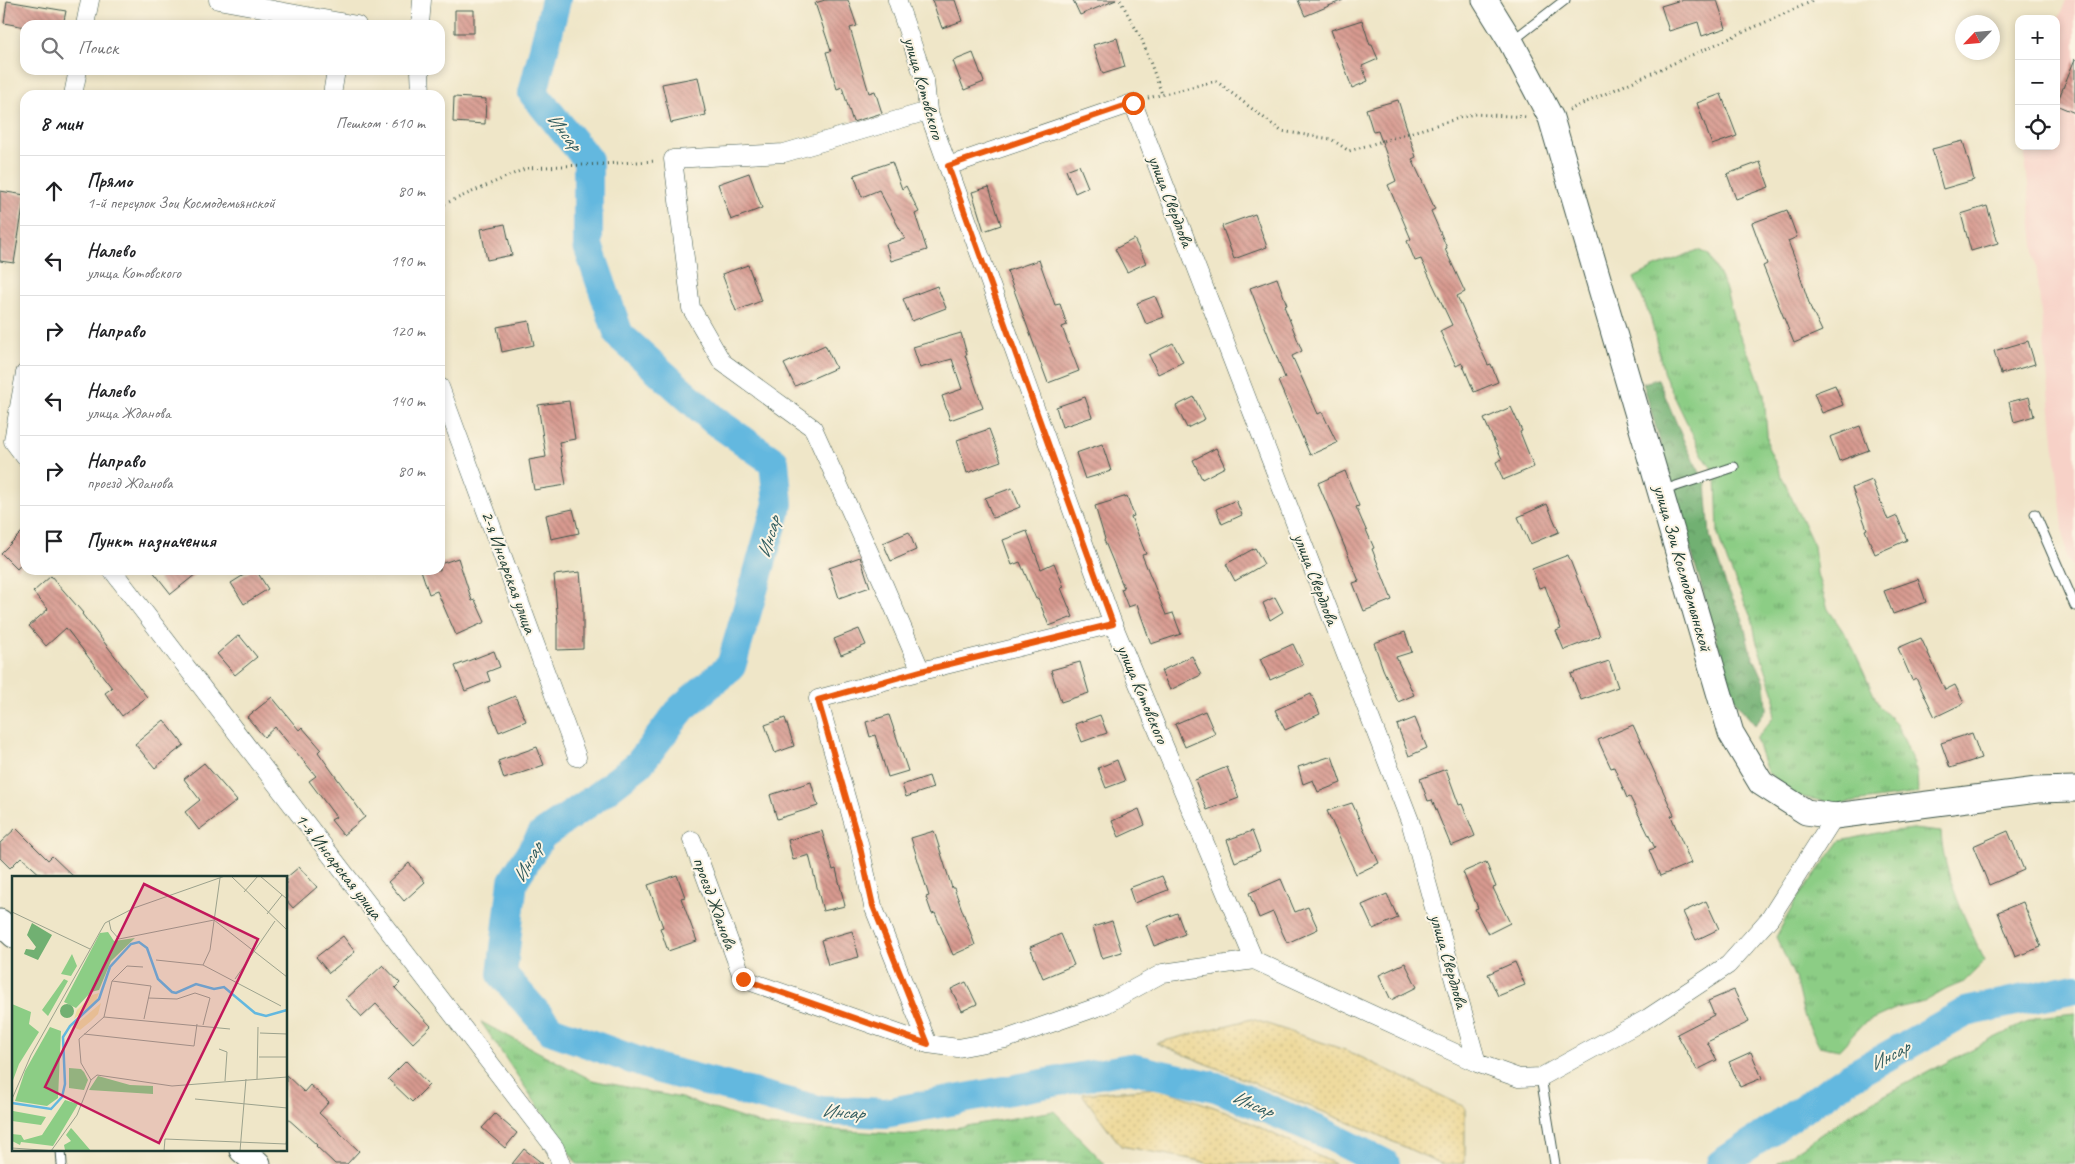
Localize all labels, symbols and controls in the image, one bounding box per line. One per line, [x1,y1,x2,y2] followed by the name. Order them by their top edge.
[1955,15,2000,60] north arrow
[2015,15,2060,150] map controls
[2015,15,2060,60] button: +
[20,20,445,75] search box
[899,33,950,143] street label: улица Котовского
[38,34,66,62] icon: search
[78,36,118,60] text: Поиск
[2015,60,2060,105] button: −
[1122,92,1145,115] route start
[2015,105,2060,150] button: locate
[542,108,589,158] water label: Инсар
[40,110,83,136] text: 8 мин
[336,113,425,133] text: Пешком · 610 m
[1143,151,1199,251] street label: улица Свердлова
[87,169,132,193] text: Прямо
[40,177,68,205] icon: ahead
[398,181,425,201] text: 80 m
[87,193,275,213] text: 1-й переулок Зои Космодемьянской
[87,239,135,263] text: Налево
[40,247,68,275] icon: left
[391,251,425,271] text: 190 m
[87,263,181,283] text: улица Котовского
[40,317,68,345] icon: right
[87,319,145,343] text: Направо
[391,321,425,341] text: 120 m
[87,379,135,403] text: Налево
[40,387,68,415] icon: left
[391,391,425,411] text: 140 m
[87,403,170,423] text: улица Жданова
[87,449,145,473] text: Направо
[40,457,68,485] icon: right
[398,461,425,481] text: 80 m
[87,473,173,493] text: проезд Жданова
[1648,481,1718,655] street label: улица Зои Космодемьянской
[477,508,542,637] street label: 2-я Инсарская улица
[752,511,787,561] water label: Инсар
[40,527,68,555] icon: arrive
[87,529,216,553] text: Пункт назначения
[1288,529,1344,629] street label: улица Свердлова
[1112,640,1174,748] street label: улица Котовского
[291,808,388,924] street label: 1-я Инсарская улица
[507,836,550,887] water label: Инсар
[688,854,742,954] street label: проезд Жданова
[12,876,288,1152] inset map
[1425,911,1473,1012] street label: улица Свердлова
[732,968,755,991] route end
[1865,1034,1916,1077] water label: Инсар
[1229,1085,1279,1124] water label: Инсар
[821,1099,868,1126] water label: Инсар

